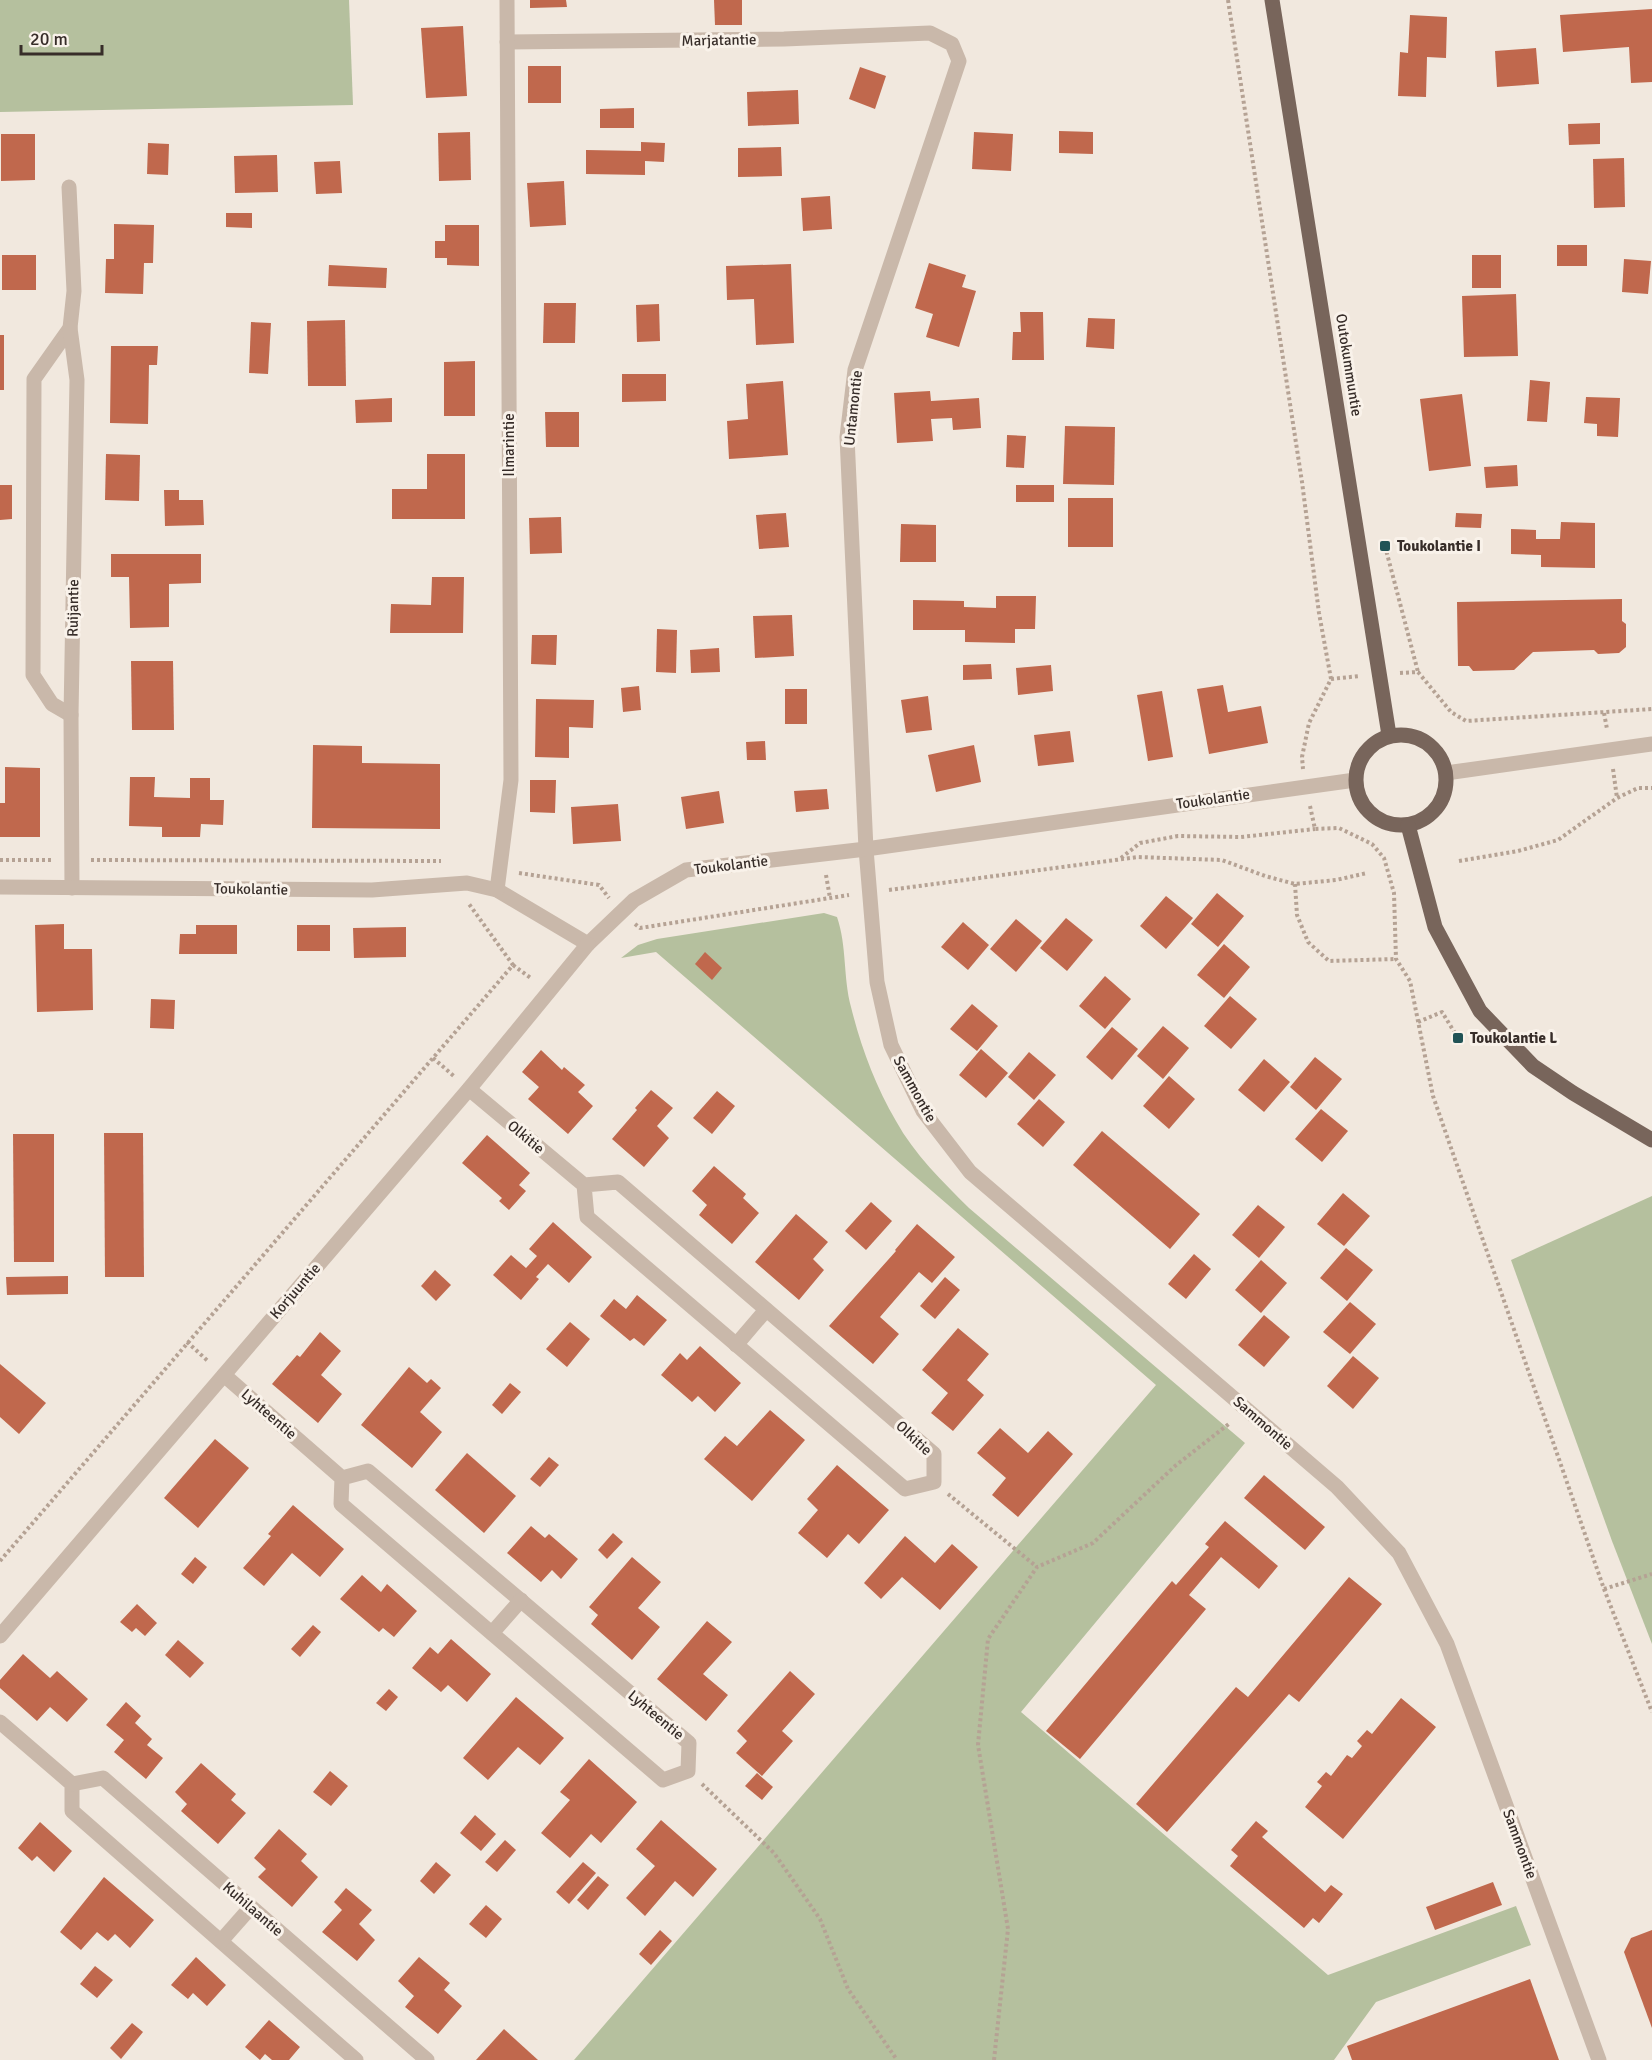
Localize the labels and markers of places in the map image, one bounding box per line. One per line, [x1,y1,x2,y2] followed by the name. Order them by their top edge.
[1397,537,1481,555] place label: Toukolantie I
[1378,539,1392,553] marker: Toukolantie I
[1470,1029,1557,1047] place label: Toukolantie L
[1451,1031,1465,1045] marker: Toukolantie L

